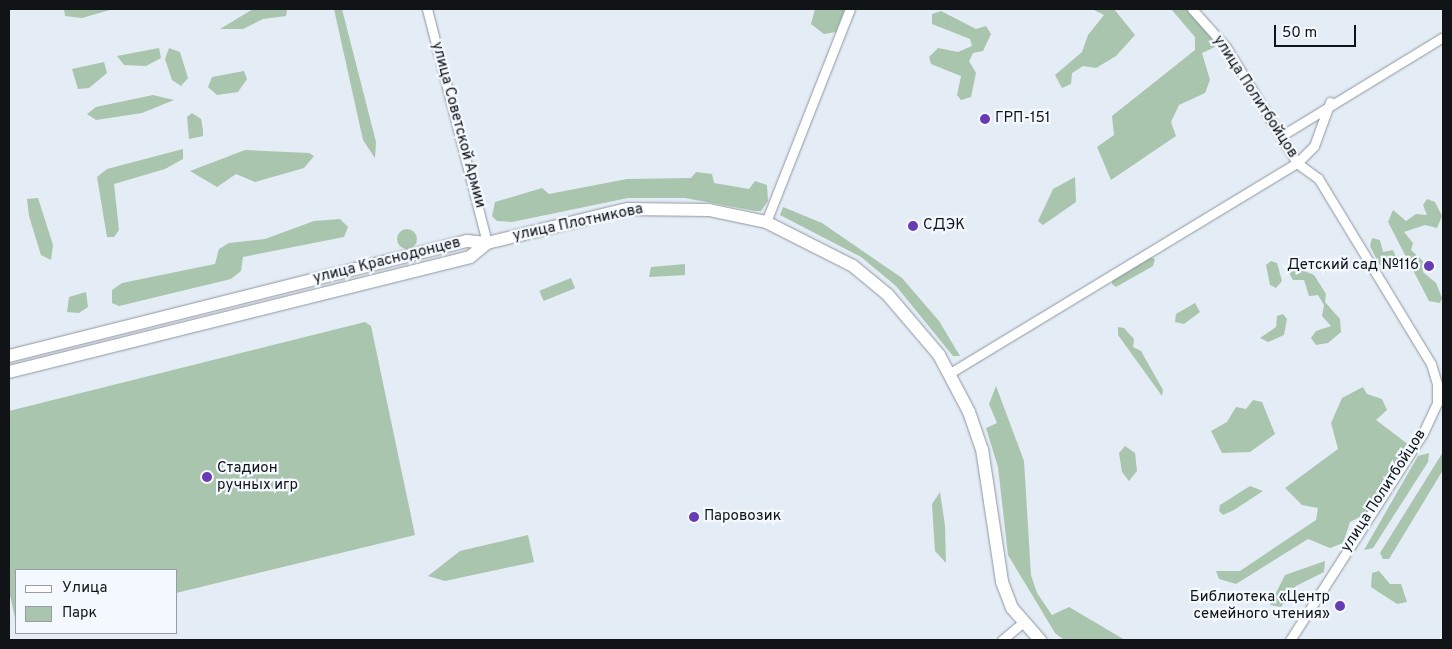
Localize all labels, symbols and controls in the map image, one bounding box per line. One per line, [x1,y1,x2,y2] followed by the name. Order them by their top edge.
[1277,15,1360,47] scale bar
[1282,24,1317,43] text: 50 m
[1209,32,1301,162] street label: улица Политбойцов
[427,40,489,210] street label: улица Советской Армии
[995,110,1050,128] place label: ГРП-151
[979,113,991,125] marker: ГРП-151
[511,200,645,246] street label: улица Плотникова
[923,217,965,235] place label: СДЭК
[907,220,919,232] marker: СДЭК
[311,234,463,288] street label: улица Краснодонцев
[1287,257,1419,275] place label: Детский сад №116
[1423,260,1435,272] marker: Детский сад №116
[1338,426,1430,556] street label: улица Политбойцов
[217,459,298,494] place label: Стадион ручных игр
[201,471,213,483] marker: Стадион ручных игр
[704,508,781,526] place label: Паровозик
[688,511,700,523] marker: Паровозик
[15,569,178,634] legend
[62,579,107,598] text: Улица
[1190,588,1330,623] place label: Библиотека «Центр семейного чтения»
[1334,600,1346,612] marker: Библиотека «Центр семейного чтения»
[62,604,97,623] text: Парк

